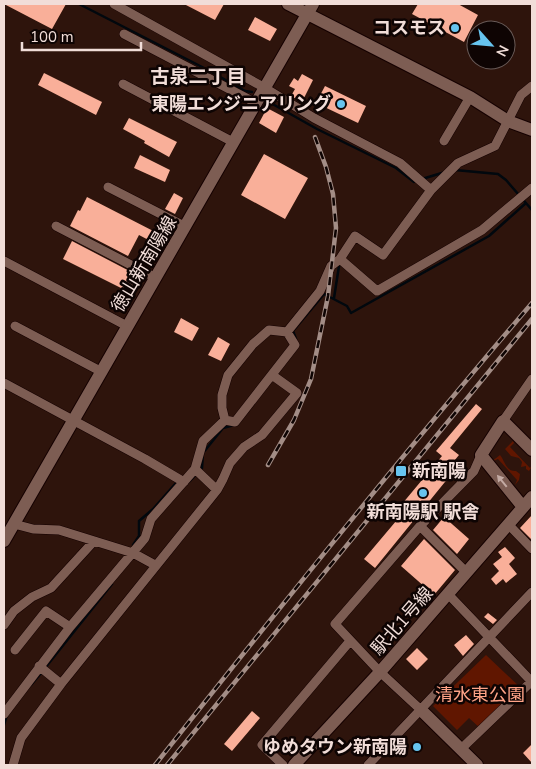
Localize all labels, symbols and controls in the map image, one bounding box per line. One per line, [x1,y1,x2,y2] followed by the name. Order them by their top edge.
[373,16,445,40] place label: コスモス
[22,20,141,52] scale bar
[466,20,516,70] north arrow
[449,22,461,34] marker: コスモス
[30,27,74,47] text: 100 m
[491,42,513,60] text: N
[150,64,246,90] district label: 古泉二丁目
[151,92,331,116] place label: 東陽エンジニアリング
[335,98,347,110] marker: 東陽エンジニアリング
[106,212,182,316] street label: 徳山新南陽線
[412,459,466,483] place label: 新南陽
[394,464,408,478] marker: 新南陽
[496,475,507,488] one-way arrow
[417,487,429,499] marker: 新南陽駅 駅舎
[367,500,479,524] place label: 新南陽駅 駅舎
[366,582,438,660] street label: 駅北1号線
[435,683,525,707] park label: 清水東公園
[263,735,407,759] place label: ゆめタウン新南陽
[411,741,423,753] marker: ゆめタウン新南陽

